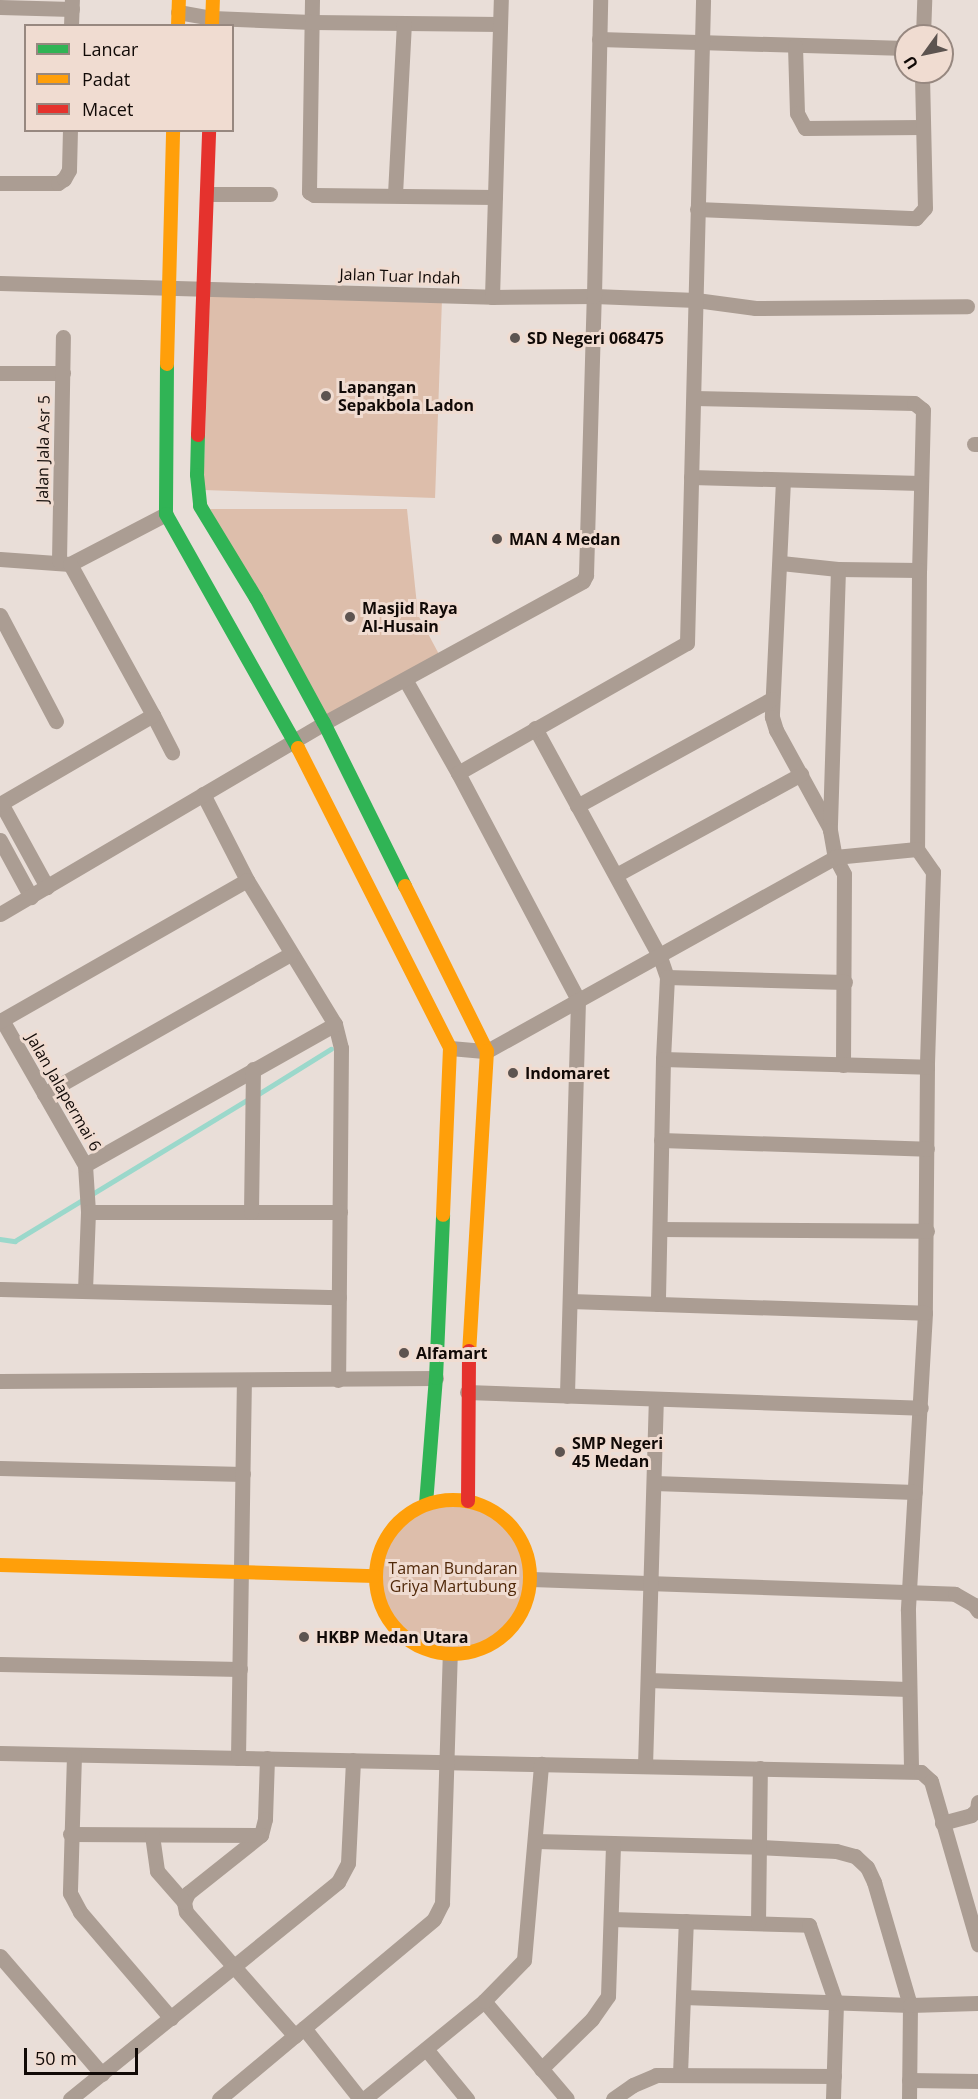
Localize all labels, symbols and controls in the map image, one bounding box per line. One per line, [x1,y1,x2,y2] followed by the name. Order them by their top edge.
[24,24,234,132] legend
[894,24,954,84] north arrow
[82,37,138,61] text: Lancar
[898,52,923,74] text: U
[82,67,130,91] text: Padat
[82,97,133,121] text: Macet
[339,264,461,288] street label: Jalan Tuar Indah
[527,328,664,348] place label: SD Negeri 068475
[508,331,522,345] marker: SD Negeri 068475
[338,377,474,415] place label: Lapangan Sepakbola Ladon
[319,389,333,403] marker: Lapangan Sepakbola Ladon
[32,395,54,503] street label: Jalan Jala Asr 5
[509,529,620,549] place label: MAN 4 Medan
[490,532,504,546] marker: MAN 4 Medan
[362,598,458,636] place label: Masjid Raya Al-Husain
[343,610,357,624] marker: Masjid Raya Al-Husain
[23,1030,105,1154] street label: Jalan Jalapermai 6
[525,1063,610,1083] place label: Indomaret
[506,1066,520,1080] marker: Indomaret
[416,1343,487,1363] place label: Alfamart
[397,1346,411,1360] marker: Alfamart
[572,1433,663,1471] place label: SMP Negeri 45 Medan
[553,1445,567,1459] marker: SMP Negeri 45 Medan
[388,1558,518,1596] park label: Taman Bundaran Griya Martubung
[316,1627,468,1647] place label: HKBP Medan Utara
[297,1630,311,1644] marker: HKBP Medan Utara
[27,2036,141,2074] scale bar
[35,2046,77,2070] text: 50 m

